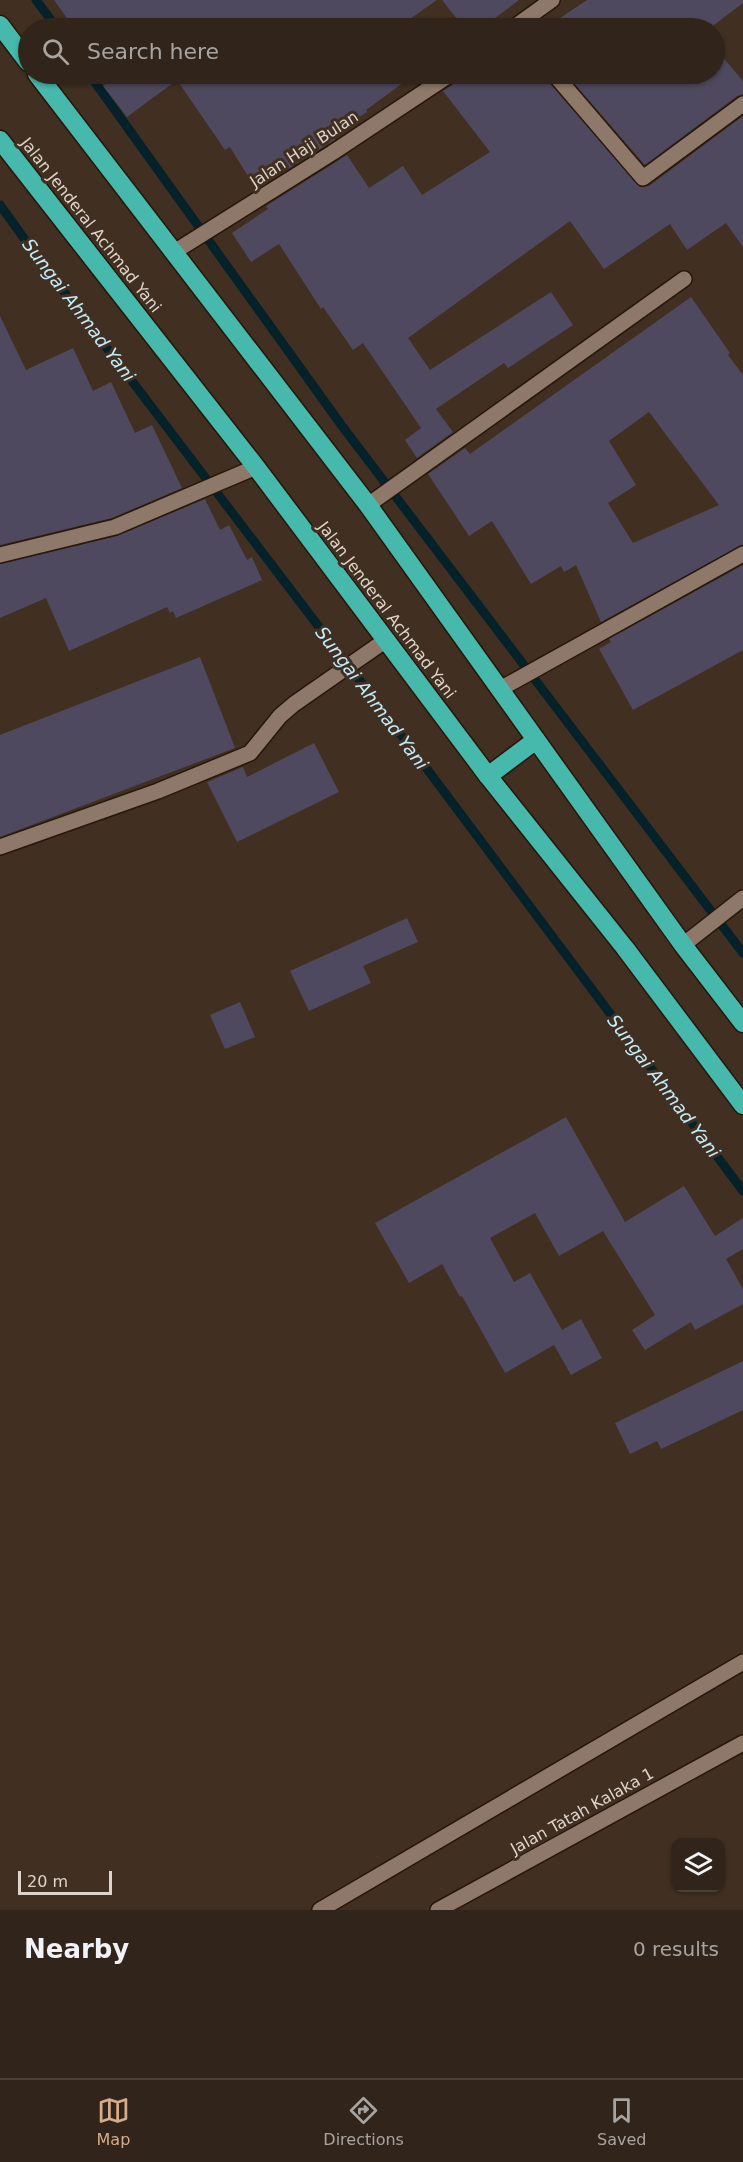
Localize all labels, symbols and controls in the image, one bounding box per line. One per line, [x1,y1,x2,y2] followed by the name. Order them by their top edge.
[18,18,725,84] search box
[39,35,72,68] icon: search
[87,39,219,64] text: Search here
[245,107,362,192] street label: Jalan Haji Bulan
[16,133,165,316] street label: Jalan Jenderal Achmad Yani
[18,234,140,386] water label: Sungai Ahmad Yani
[314,517,460,702] street label: Jalan Jenderal Achmad Yani
[311,622,433,774] water label: Sungai Ahmad Yani
[603,1010,725,1162] water label: Sungai Ahmad Yani
[506,1764,657,1859] street label: Jalan Tatah Kalaka 1
[671,1838,725,1892] map controls
[671,1838,725,1892] button: layers
[18,1868,112,1896] scale bar
[27,1872,68,1891] text: 20 m
[24,1934,129,1964] text: Nearby
[633,1937,719,1961] text: 0 results
[97,2094,130,2149] tab: Map
[323,2094,404,2149] tab: Directions
[597,2094,646,2149] tab: Saved

